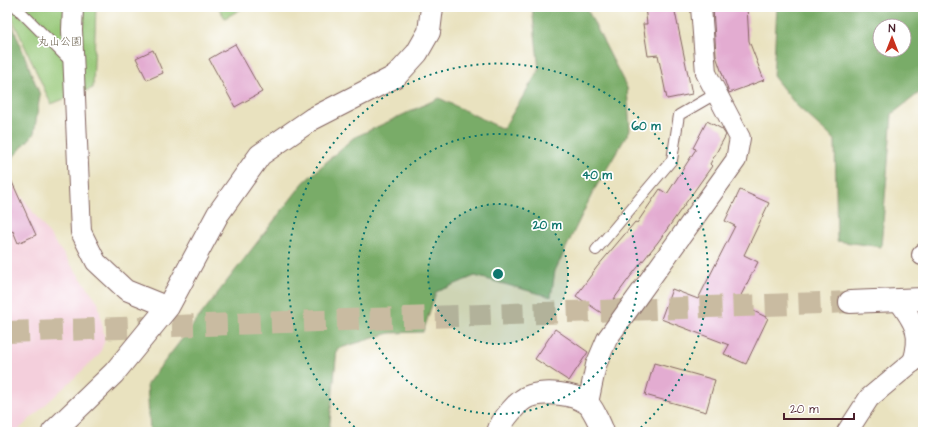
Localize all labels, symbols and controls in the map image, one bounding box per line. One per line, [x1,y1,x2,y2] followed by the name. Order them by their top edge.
[872,18,912,58] north arrow
[889,21,896,36] text: N
[38,34,82,49] park label: 丸山公園
[631,118,661,135] text: 60 m
[582,167,613,184] text: 40 m
[532,217,562,234] text: 20 m
[491,267,505,281] centre of rings
[784,395,854,421] scale bar
[790,401,819,418] text: 20 m

